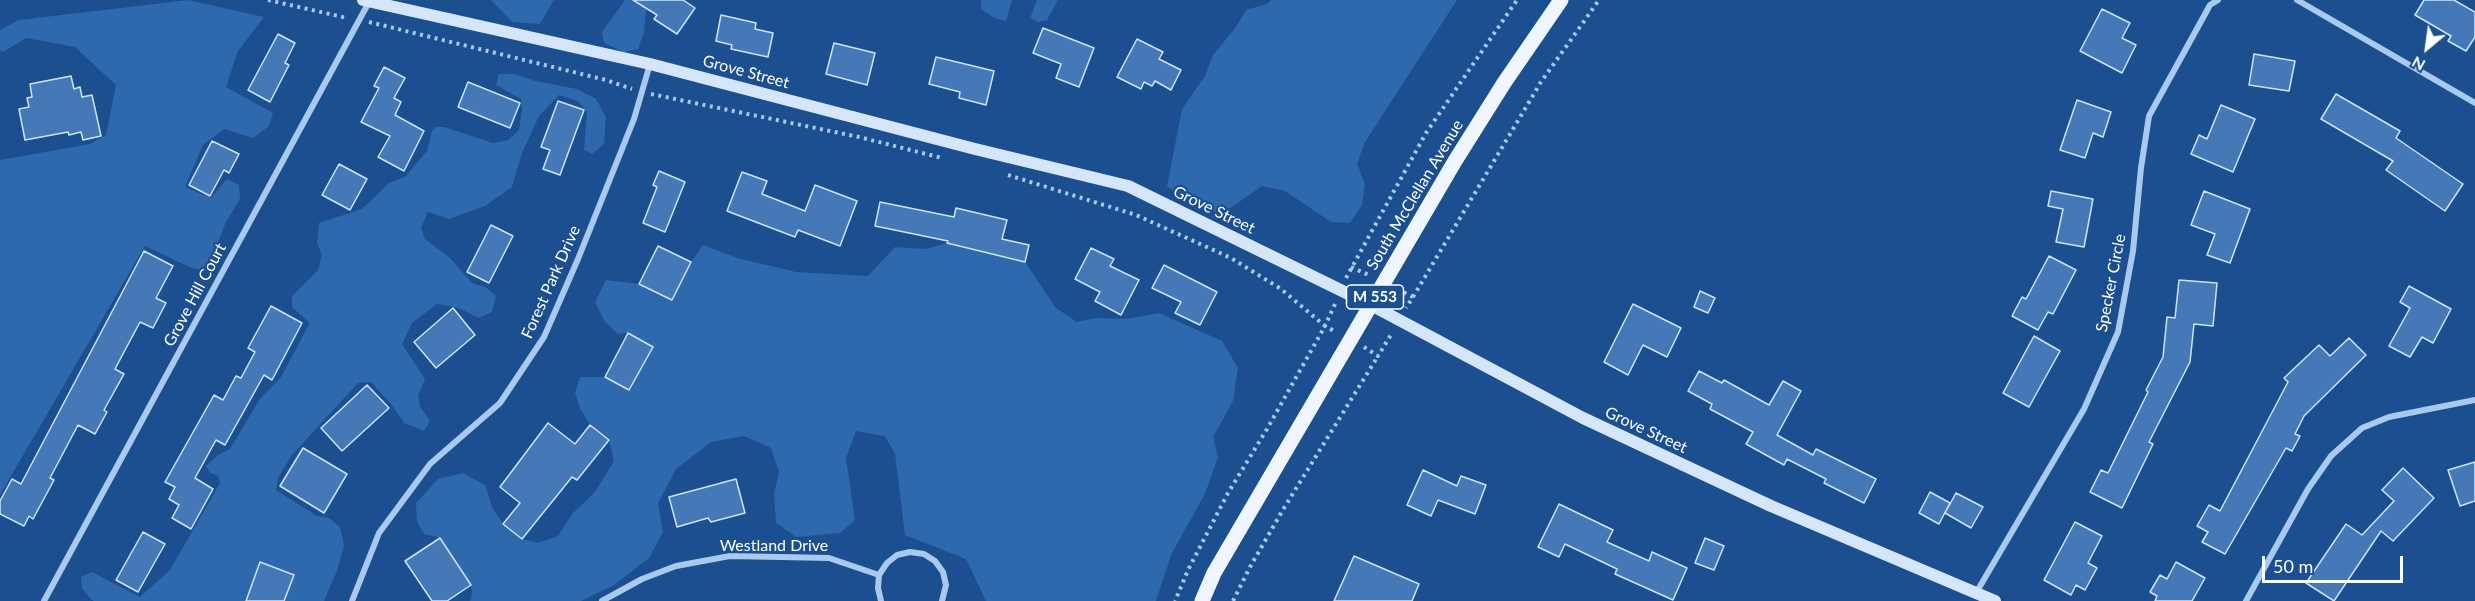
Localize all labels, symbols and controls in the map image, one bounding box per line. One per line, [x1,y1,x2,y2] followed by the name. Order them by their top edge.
[2397,18,2457,78] north arrow
[701,51,791,93] street label: Grove Street
[2408,53,2428,75] text: N
[1363,116,1467,274] street label: South McClellan Avenue
[1170,182,1258,238] street label: Grove Street
[517,223,585,341] street label: Forest Park Drive
[2092,232,2130,334] street label: Specker Circle
[160,240,230,350] street label: Grove Hill Court
[1346,285,1404,309] road number: M 553
[1602,403,1690,457] street label: Grove Street
[720,536,828,556] street label: Westland Drive
[2265,544,2406,582] scale bar
[2273,555,2313,577] text: 50 m

